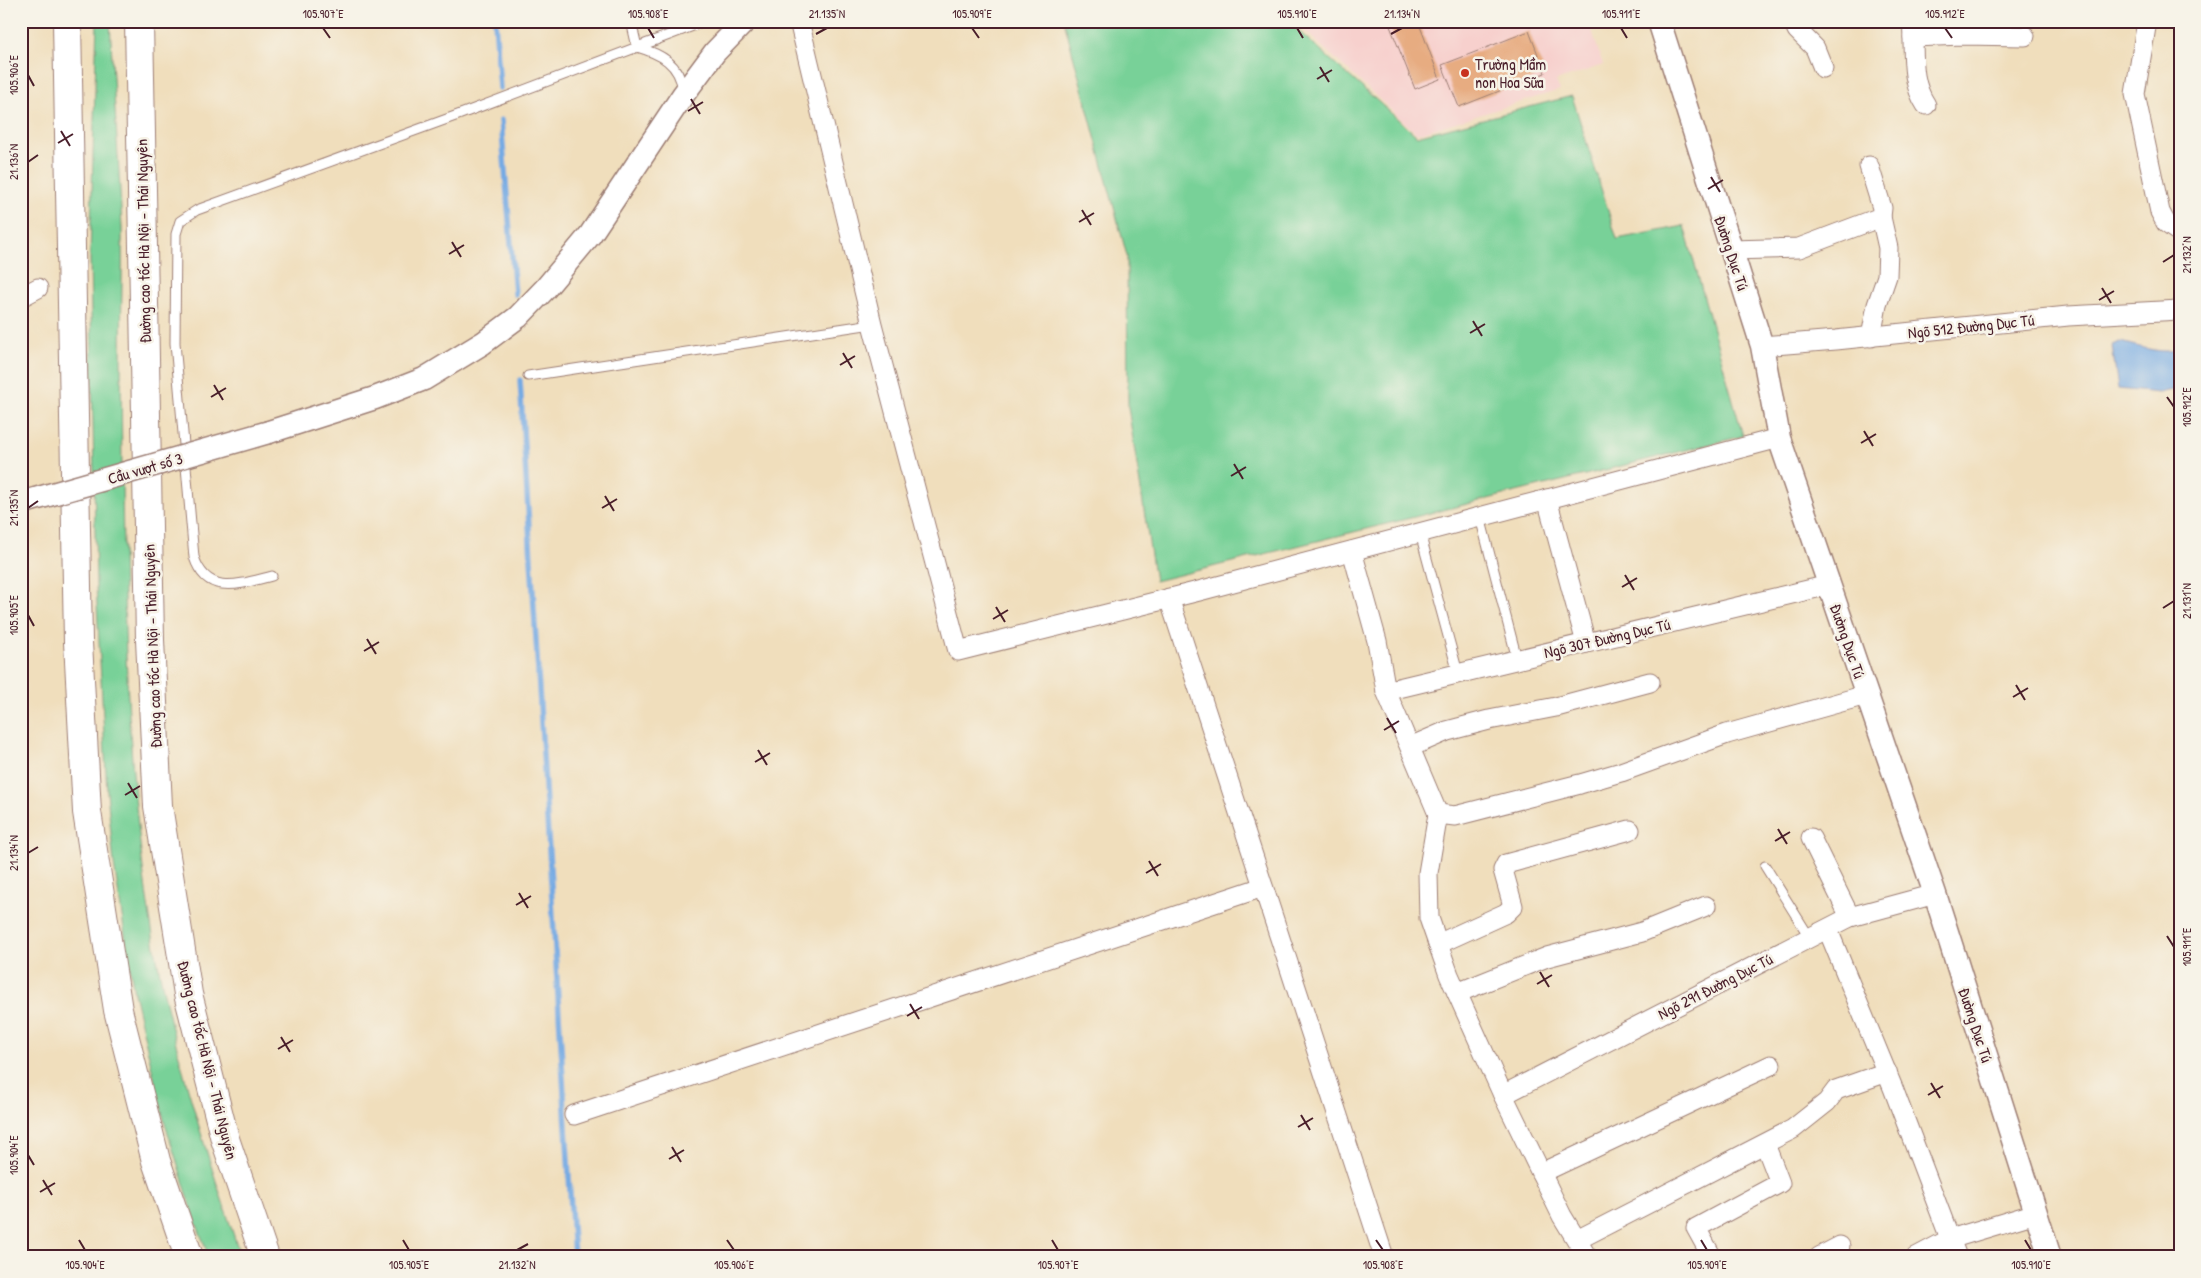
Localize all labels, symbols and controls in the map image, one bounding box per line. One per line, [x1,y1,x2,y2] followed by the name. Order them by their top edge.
[302,5,344,22] text: 105.907°E
[628,5,669,22] text: 105.908°E
[809,5,845,22] text: 21.135°N
[952,5,993,22] text: 105.909°E
[1277,5,1317,22] text: 105.910°E
[1384,5,1420,22] text: 21.134°N
[1602,5,1641,22] text: 105.911°E
[1925,5,1966,22] text: 105.912°E
[1475,53,1546,93] place label: Trường Mầm non Hoa Sữa
[5,54,22,95] text: 105.906°E
[1459,67,1471,79] marker: Trường Mầm non Hoa Sữa
[130,139,156,343] street label: Đường cao tốc Hà Nội - Thái Nguyên
[5,144,22,180] text: 21.136°N
[1710,213,1755,294] street label: Đường Dục Tú
[2178,236,2195,274] text: 21.132°N
[1907,308,2036,344] street label: Ngõ 512 Đường Dục Tú
[2178,386,2195,427] text: 105.912°E
[105,447,185,489] street label: Cầu vượt số 3
[5,490,22,526] text: 21.135°N
[137,544,167,748] street label: Đường cao tốc Hà Nội - Thái Nguyên
[2178,583,2195,619] text: 21.131°N
[5,594,22,635] text: 105.905°E
[1825,601,1871,682] street label: Đường Dục Tú
[1542,613,1673,663] street label: Ngõ 307 Đường Dục Tú
[5,835,22,871] text: 21.134°N
[2178,927,2195,966] text: 105.911°E
[1654,947,1777,1024] street label: Ngõ 291 Đường Dục Tú
[173,958,243,1162] street label: Đường cao tốc Hà Nội - Thái Nguyên
[1954,985,1999,1066] street label: Đường Dục Tú
[5,1134,22,1175] text: 105.904°E
[65,1256,106,1273] text: 105.904°E
[389,1256,430,1273] text: 105.905°E
[498,1256,536,1273] text: 21.132°N
[714,1256,755,1273] text: 105.906°E
[1037,1256,1079,1273] text: 105.907°E
[1363,1256,1404,1273] text: 105.908°E
[1687,1256,1728,1273] text: 105.909°E
[2011,1256,2051,1273] text: 105.910°E

